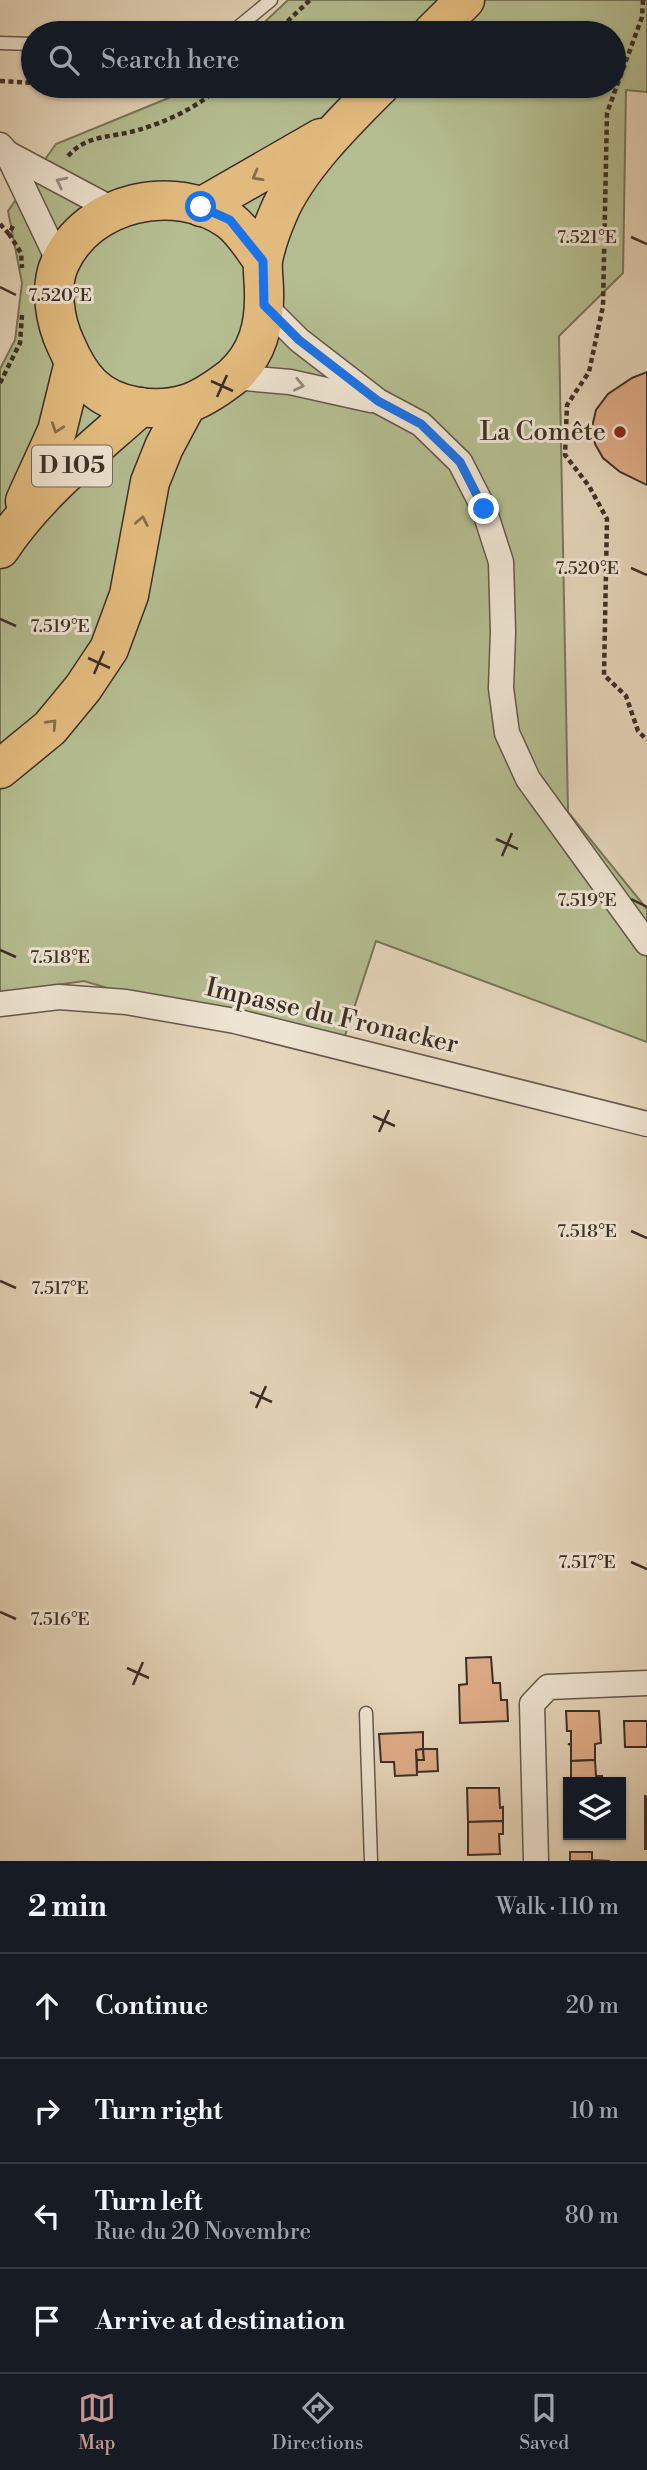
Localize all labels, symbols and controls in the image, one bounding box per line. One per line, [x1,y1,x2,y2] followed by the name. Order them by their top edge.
[21,21,626,98] search box
[45,41,83,79] icon: search
[101,44,240,76] text: Search here
[252,168,265,181] one-way arrow
[56,177,68,191] one-way arrow
[185,191,216,222] route start
[557,226,617,249] text: 7.521°E
[28,284,92,307] text: 7.520°E
[293,376,305,391] one-way arrow
[480,416,606,448] place label: La Comête
[51,421,65,434] one-way arrow
[612,424,628,440] marker: La Comête
[32,446,112,486] road number: D 105
[468,493,499,524] route end
[134,515,149,527] one-way arrow
[555,557,619,580] text: 7.520°E
[30,615,90,638] text: 7.519°E
[43,720,56,733] one-way arrow
[557,889,617,912] text: 7.519°E
[30,946,90,969] text: 7.518°E
[202,971,462,1061] street label: Impasse du Fronacker
[557,1220,617,1243] text: 7.518°E
[31,1277,89,1300] text: 7.517°E
[558,1551,616,1574] text: 7.517°E
[30,1608,90,1631] text: 7.516°E
[563,1777,626,1840] map controls
[563,1777,626,1840] button: layers
[28,1888,107,1926] text: 2 min
[496,1893,619,1921] text: Walk · 110 m
[28,1987,66,2025] icon: ahead
[95,1990,208,2022] text: Continue
[566,1992,619,2020] text: 20 m
[28,2092,66,2130] icon: right
[95,2095,223,2127] text: Turn right
[570,2097,619,2125] text: 10 m
[95,2186,203,2218] text: Turn left
[28,2197,66,2235] icon: left
[565,2202,619,2230] text: 80 m
[95,2218,311,2246] text: Rue du 20 Novembre
[28,2302,66,2340] icon: arrive
[95,2305,345,2337] text: Arrive at destination
[78,2389,116,2455] tab: Map
[272,2389,363,2455] tab: Directions
[519,2389,569,2455] tab: Saved

